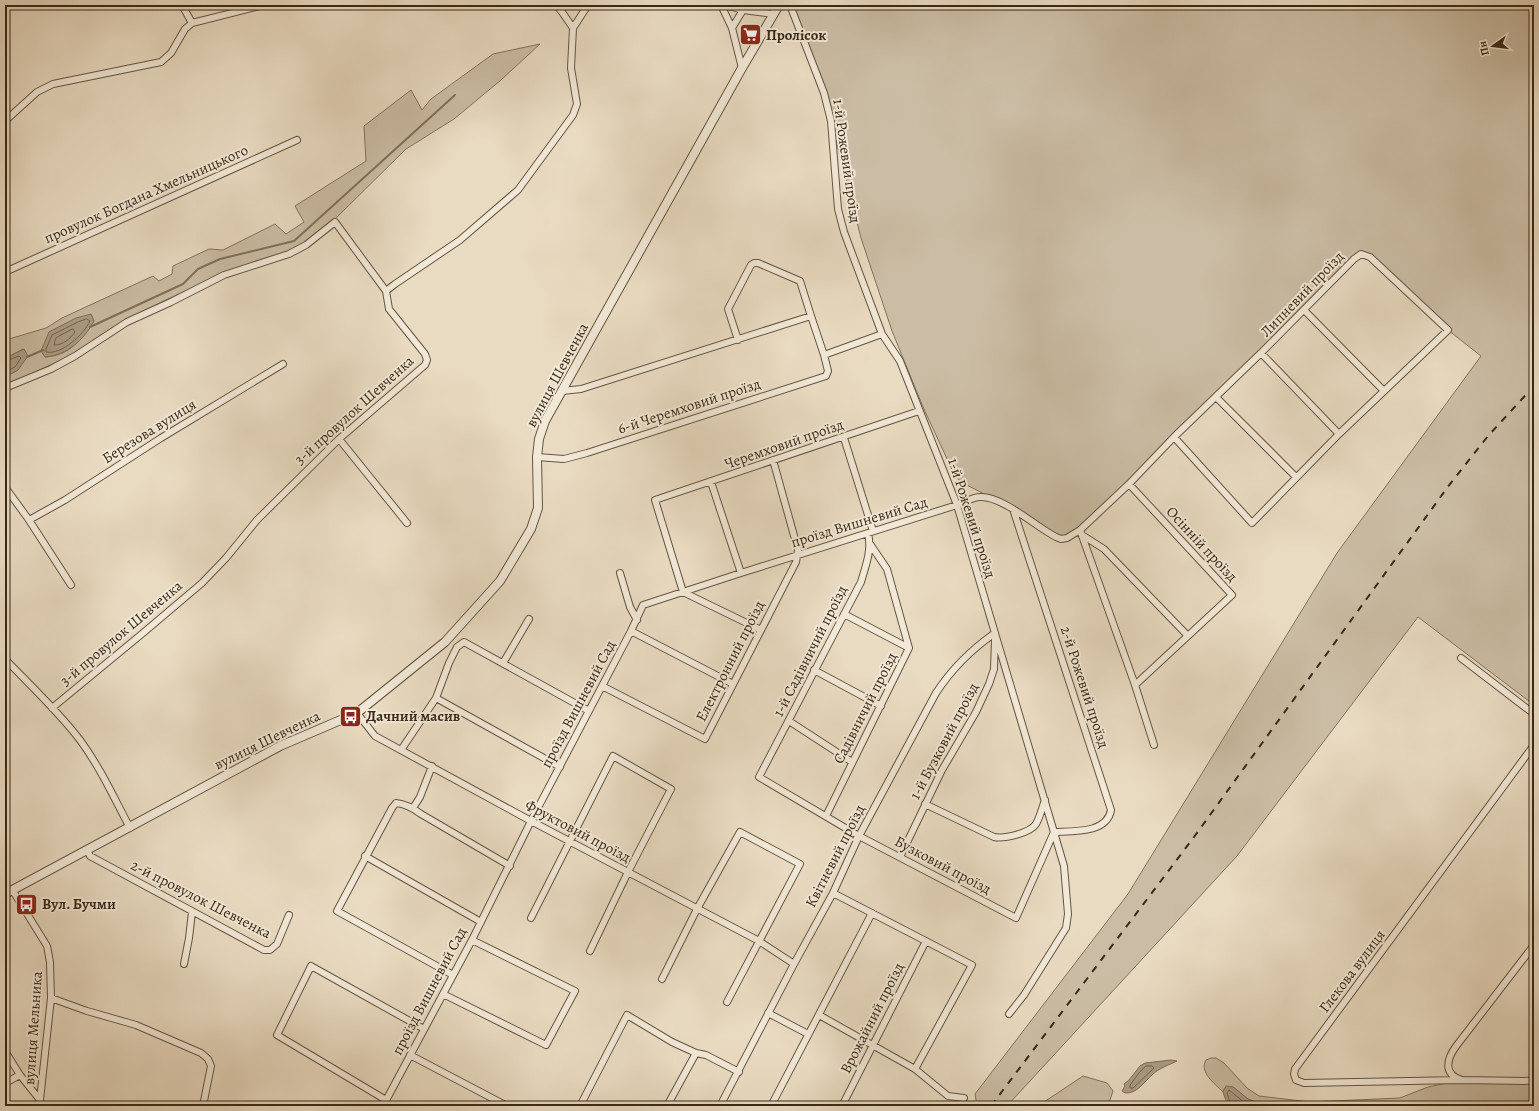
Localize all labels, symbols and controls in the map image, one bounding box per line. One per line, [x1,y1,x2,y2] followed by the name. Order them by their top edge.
[738,22,764,48] supermarket icon: Пролісок
[766,25,826,45] place label: Пролісок
[1473,26,1513,66] north arrow
[1475,39,1493,57] text: Пн
[828,98,866,224] street label: 1-й Рожевий проїзд
[41,140,251,248] street label: провулок Богдана Хмельницького
[1256,247,1348,341] street label: Липневий проїзд
[521,319,593,431] street label: вулиця Шевченка
[290,351,418,469] street label: 3-й провулок Шевченка
[615,373,763,439] street label: 6-й Черемховий проїзд
[98,394,200,468] street label: Березова вулиця
[722,414,846,474] street label: Черемховий проїзд
[943,455,1001,581] street label: 1-й Рожевий проїзд
[788,492,930,552] street label: проїзд Вишневий Сад
[1162,502,1242,586] street label: Осінній проїзд
[56,576,187,690] street label: 3-й провулок Шевченка
[768,582,852,720] street label: 1-й Садівничий проїзд
[691,597,769,725] street label: Електронний проїзд
[1056,624,1114,750] street label: 2-й Рожевий проїзд
[536,637,620,771] street label: проїзд Вишневий Сад
[828,649,902,767] street label: Садівничий проїзд
[905,679,983,803] street label: 1-й Бузковий проїзд
[337,703,363,729] bus stop icon: Дачний масив
[211,706,323,774] street label: вулиця Шевченка
[366,706,460,726] place label: Дачний масив
[522,795,634,867] street label: Фруктовий проїзд
[800,801,870,911] street label: Квітневий проїзд
[891,831,995,899] street label: Бузковий проїзд
[127,855,275,943] street label: 2-й провулок Шевченка
[14,891,40,917] bus stop icon: Вул. Бучми
[42,894,116,914] place label: Вул. Бучми
[387,924,471,1058] street label: проїзд Вишневий Сад
[1314,926,1390,1016] street label: Глекова вулиця
[835,959,909,1077] street label: Врожайний проїзд
[19,970,47,1086] street label: вулиця Мельника

